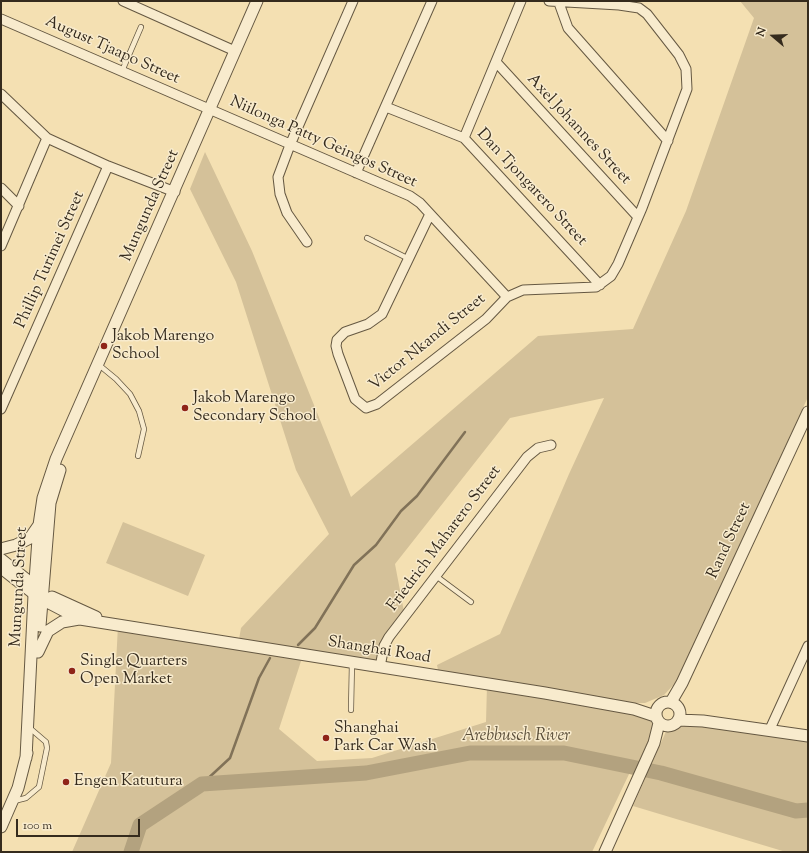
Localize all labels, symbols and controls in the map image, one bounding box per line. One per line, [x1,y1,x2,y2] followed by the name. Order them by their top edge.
[42,13,182,89] street label: August Tjaapo Street
[753,16,793,56] north arrow
[753,25,771,39] text: N
[522,71,634,189] street label: Axel Johannes Street
[226,93,420,193] street label: Niilonga Patty Geingos Street
[472,125,590,251] street label: Dan Tjongarero Street
[118,147,184,265] street label: Mungunda Street
[12,188,90,332] street label: Phillip Turimei Street
[366,290,490,396] street label: Victor Nkandi Street
[112,327,214,365] place label: Jakob Marengo School
[99,341,109,351] marker: Jakob Marengo School
[193,389,317,427] place label: Jakob Marengo Secondary School
[180,403,190,413] marker: Jakob Marengo Secondary School
[384,462,506,616] street label: Friedrich Maharero Street
[704,500,756,582] street label: Rand Street
[7,526,33,648] street label: Mungunda Street
[326,633,432,669] street label: Shanghai Road
[80,652,187,690] place label: Single Quarters Open Market
[67,666,77,676] marker: Single Quarters Open Market
[334,719,437,757] place label: Shanghai Park Car Wash
[462,727,570,747] water label: Arebbusch River
[321,733,331,743] marker: Shanghai Park Car Wash
[74,772,183,792] place label: Engen Katutura
[61,777,71,787] marker: Engen Katutura
[18,811,142,837] scale bar
[23,817,52,835] text: 100 m

